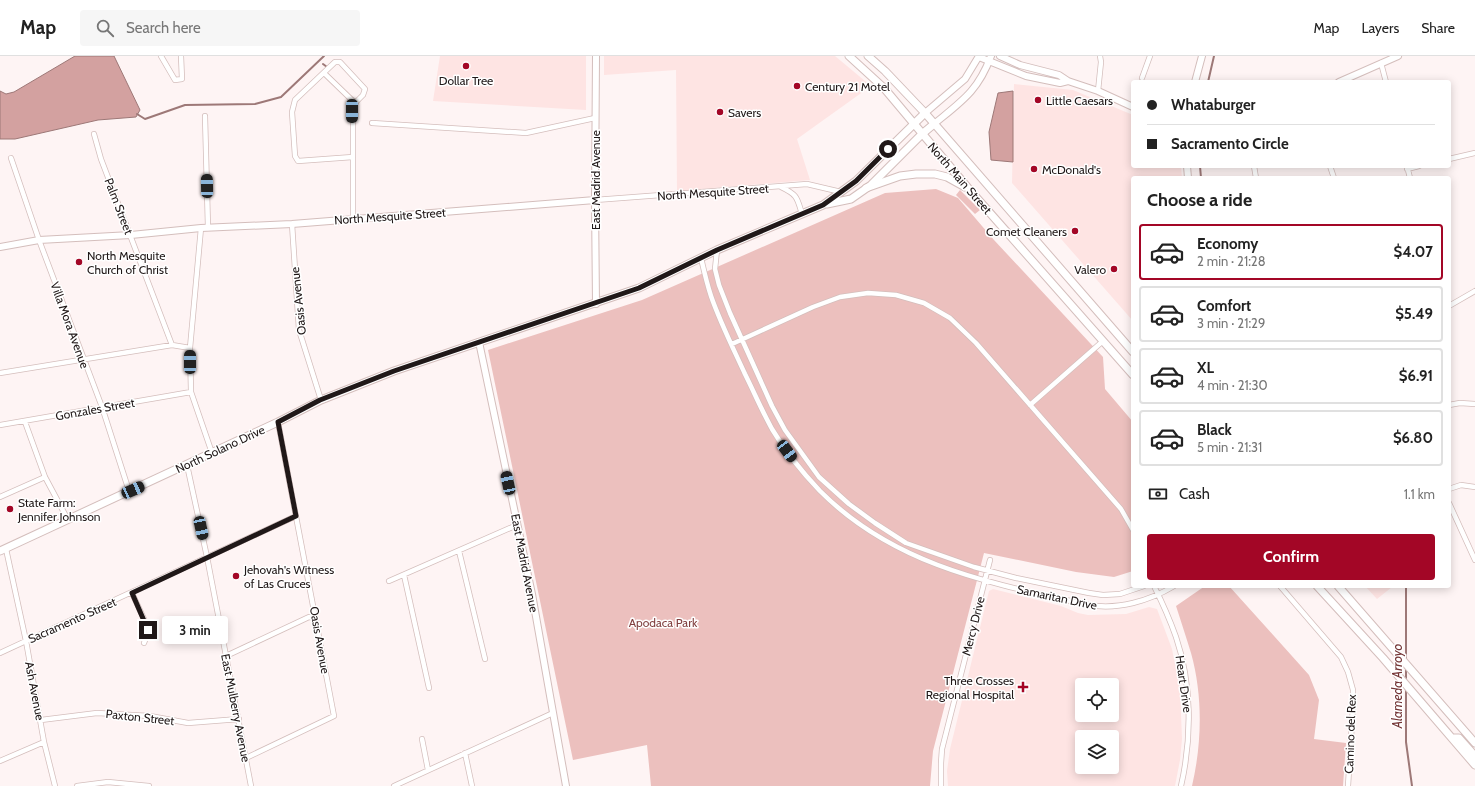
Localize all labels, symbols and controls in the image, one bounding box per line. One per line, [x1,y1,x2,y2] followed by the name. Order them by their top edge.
[80,10,360,46] search box
[20,16,56,39] text: Map
[94,17,116,39] icon: search
[126,19,201,37] text: Search here
[1314,19,1339,37] text: Map
[1361,19,1399,37] text: Layers
[1421,19,1455,37] text: Share
[461,61,471,71] marker: Dollar Tree
[439,73,493,88] place label: Dollar Tree
[805,79,890,94] place label: Century 21 Motel
[792,81,802,91] marker: Century 21 Motel
[1046,93,1113,108] place label: Little Caesars
[1033,95,1043,105] marker: Little Caesars
[1171,96,1256,114] text: Whataburger
[346,99,358,123] car
[728,105,761,120] place label: Savers
[715,107,725,117] marker: Savers
[588,130,603,230] street label: East Madrid Avenue
[1171,135,1289,153] text: Sacramento Circle
[925,139,995,217] street label: North Main Street
[879,140,897,158] route start
[1042,162,1101,177] place label: McDonald's
[1029,164,1039,174] marker: McDonald's
[201,174,213,198] car
[101,176,137,236] street label: Palm Street
[657,181,769,203] street label: North Mesquite Street
[1147,189,1252,211] text: Choose a ride
[334,205,446,227] street label: North Mesquite Street
[986,224,1067,239] place label: Comet Cleaners
[1070,226,1080,236] marker: Comet Cleaners
[1149,234,1185,270] icon: car
[1197,235,1258,253] text: Economy
[1394,243,1433,261] text: $4.07
[87,248,168,277] place label: North Mesquite Church of Christ
[1197,253,1266,269] text: 2 min · 21:28
[74,257,84,267] marker: North Mesquite Church of Christ
[1074,262,1106,277] place label: Valero
[1109,264,1119,274] marker: Valero
[287,266,309,336] street label: Oasis Avenue
[47,280,93,370] street label: Villa Mora Avenue
[1149,296,1185,332] icon: car
[1197,297,1251,315] text: Comfort
[1395,305,1433,323] text: $5.49
[1197,315,1265,331] text: 3 min · 21:29
[184,350,196,374] car
[1149,358,1185,394] icon: car
[1197,359,1214,377] text: XL
[1399,367,1433,385] text: $6.91
[1197,377,1268,393] text: 4 min · 21:30
[54,395,136,423] street label: Gonzales Street
[1149,420,1185,456] icon: car
[1197,421,1232,439] text: Black
[173,422,267,476] street label: North Solano Drive
[1393,429,1433,447] text: $6.80
[775,438,799,464] car
[1197,439,1262,455] text: 5 min · 21:31
[500,470,516,496] car
[120,480,146,500] car
[1147,483,1169,505] icon: cash
[1179,485,1210,503] text: Cash
[1404,486,1435,502] text: 1.1 km
[17,495,101,524] place label: State Farm: Jennifer Johnson
[5,504,15,514] marker: State Farm: Jennifer Johnson
[508,513,542,613] street label: East Madrid Avenue
[193,515,209,541] car
[1147,534,1435,580] button: Confirm
[243,562,334,591] place label: Jehovah's Witness of Las Cruces
[231,571,241,581] marker: Jehovah's Witness of Las Cruces
[1016,581,1098,613] street label: Samaritan Drive
[26,594,118,646] street label: Sacramento Street
[958,595,988,657] street label: Mercy Drive
[307,605,333,675] street label: Oasis Avenue
[629,615,698,630] park label: Apodaca Park
[162,616,228,644] callout: 3 min
[139,621,157,639] route end
[179,622,211,638] text: 3 min
[1389,643,1405,729] water label: Alameda Arroyo
[218,653,254,763] street label: East Mulberry Avenue
[1173,654,1195,714] street label: Heart Drive
[22,660,48,722] street label: Ash Avenue
[926,673,1014,702] place label: Three Crosses Regional Hospital
[1075,678,1119,774] map controls
[1075,678,1119,722] button: locate
[1017,681,1029,693] marker: Three Crosses Regional Hospital
[1341,694,1359,774] street label: Camino del Rex
[105,706,175,728] street label: Paxton Street
[1075,730,1119,774] button: layers

